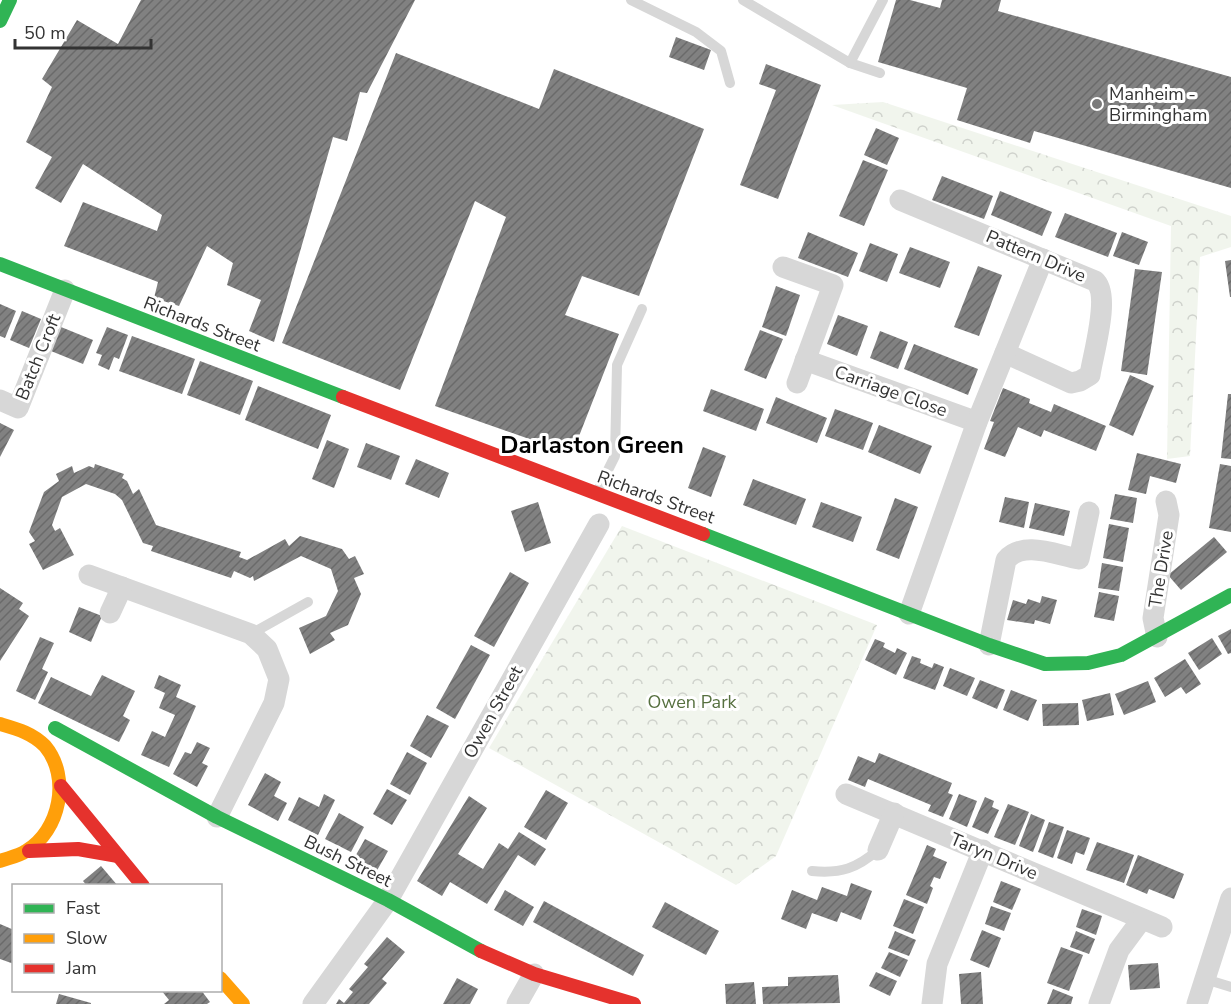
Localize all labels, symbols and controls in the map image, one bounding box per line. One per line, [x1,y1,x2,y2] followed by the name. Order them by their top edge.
[15,12,152,50] scale bar
[24,21,66,45] text: 50 m
[1109,82,1207,127] place label: Manheim - Birmingham
[1090,97,1104,111] marker: Manheim - Birmingham
[982,224,1090,288] street label: Pattern Drive
[140,291,265,358] street label: Richards Street
[10,310,66,404] street label: Batch Croft
[831,359,951,423] street label: Carriage Close
[500,429,684,461] district label: Darlaston Green
[594,465,719,530] street label: Richards Street
[1143,529,1179,609] street label: The Drive
[458,661,529,763] street label: Owen Street
[647,690,738,714] park label: Owen Park
[947,827,1041,885] street label: Taryn Drive
[300,829,397,893] street label: Bush Street
[12,884,222,992] legend
[66,896,101,920] text: Fast
[66,926,107,950] text: Slow
[65,956,97,980] text: Jam

